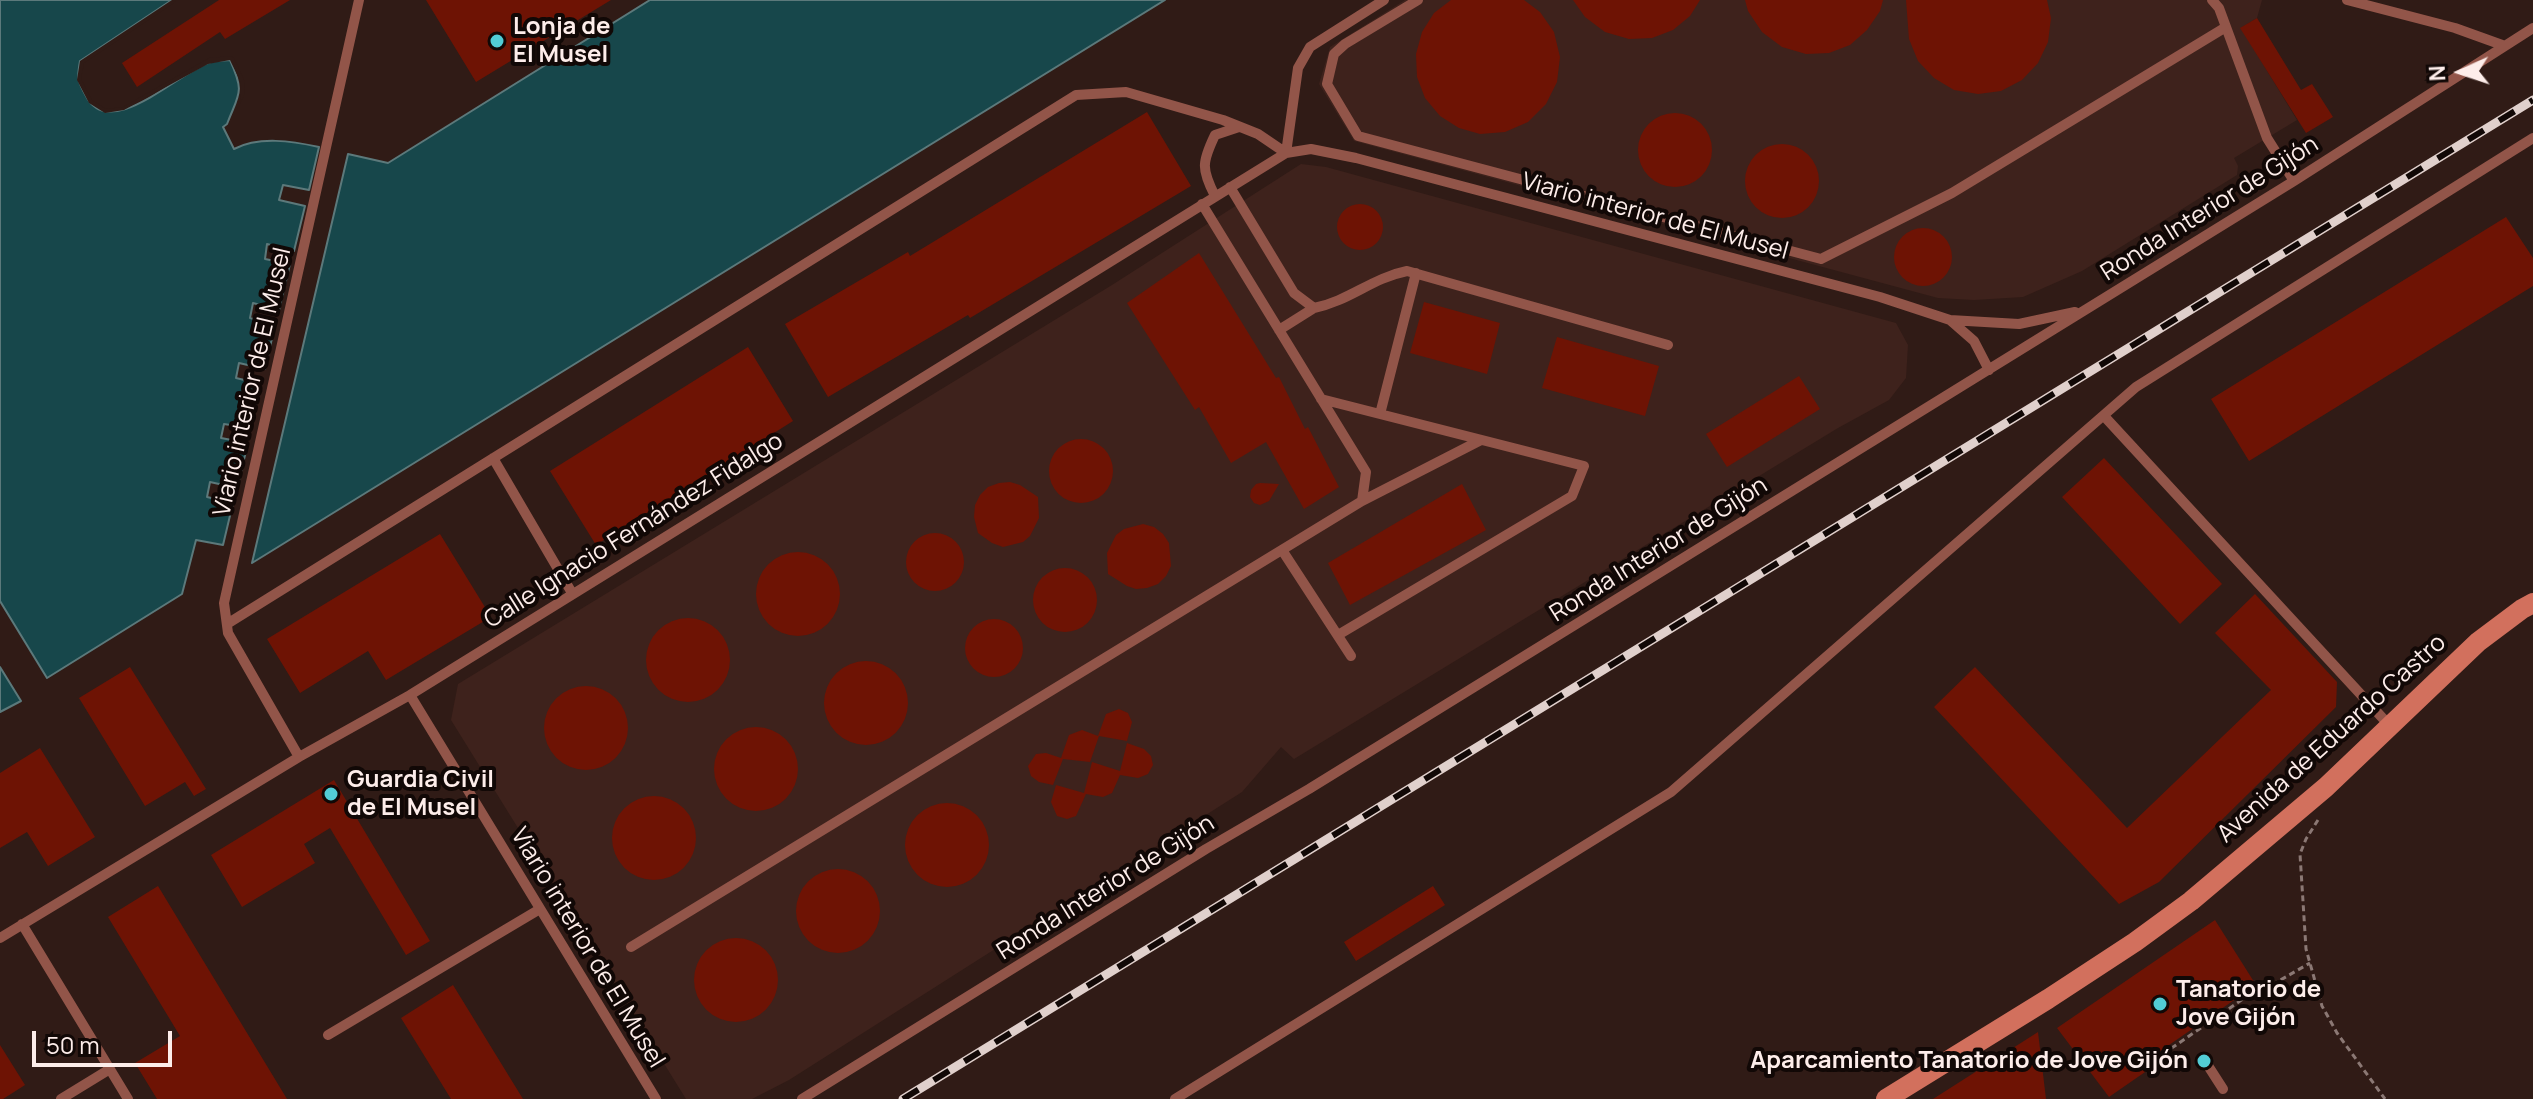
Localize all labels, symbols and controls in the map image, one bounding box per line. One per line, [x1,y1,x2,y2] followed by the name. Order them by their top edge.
[513,13,610,69] place label: Lonja de El Musel
[488,32,506,50] marker: Lonja de El Musel
[2421,32,2501,112] north arrow
[2422,65,2452,82] text: N
[2096,130,2324,288] street label: Ronda Interior de Gijón
[1519,168,1791,266] street label: Viario interior de El Musel
[208,245,298,519] street label: Viario interior de El Musel
[479,427,789,635] street label: Calle Ignacio Fernández Fidalgo
[1545,471,1773,629] street label: Ronda Interior de Gijón
[2212,629,2452,849] street label: Avenida de Eduardo Castro
[347,766,494,822] place label: Guardia Civil de El Musel
[322,785,340,803] marker: Guardia Civil de El Musel
[992,809,1220,967] street label: Ronda Interior de Gijón
[504,823,670,1073] street label: Viario interior de El Musel
[2176,976,2321,1032] place label: Tanatorio de Jove Gijón
[2151,995,2169,1013] marker: Tanatorio de Jove Gijón
[36,1015,176,1065] scale bar
[46,1028,100,1061] text: 50 m
[1750,1047,2188,1075] place label: Aparcamiento Tanatorio de Jove Gijón
[2195,1052,2213,1070] marker: Aparcamiento Tanatorio de Jove Gijón

